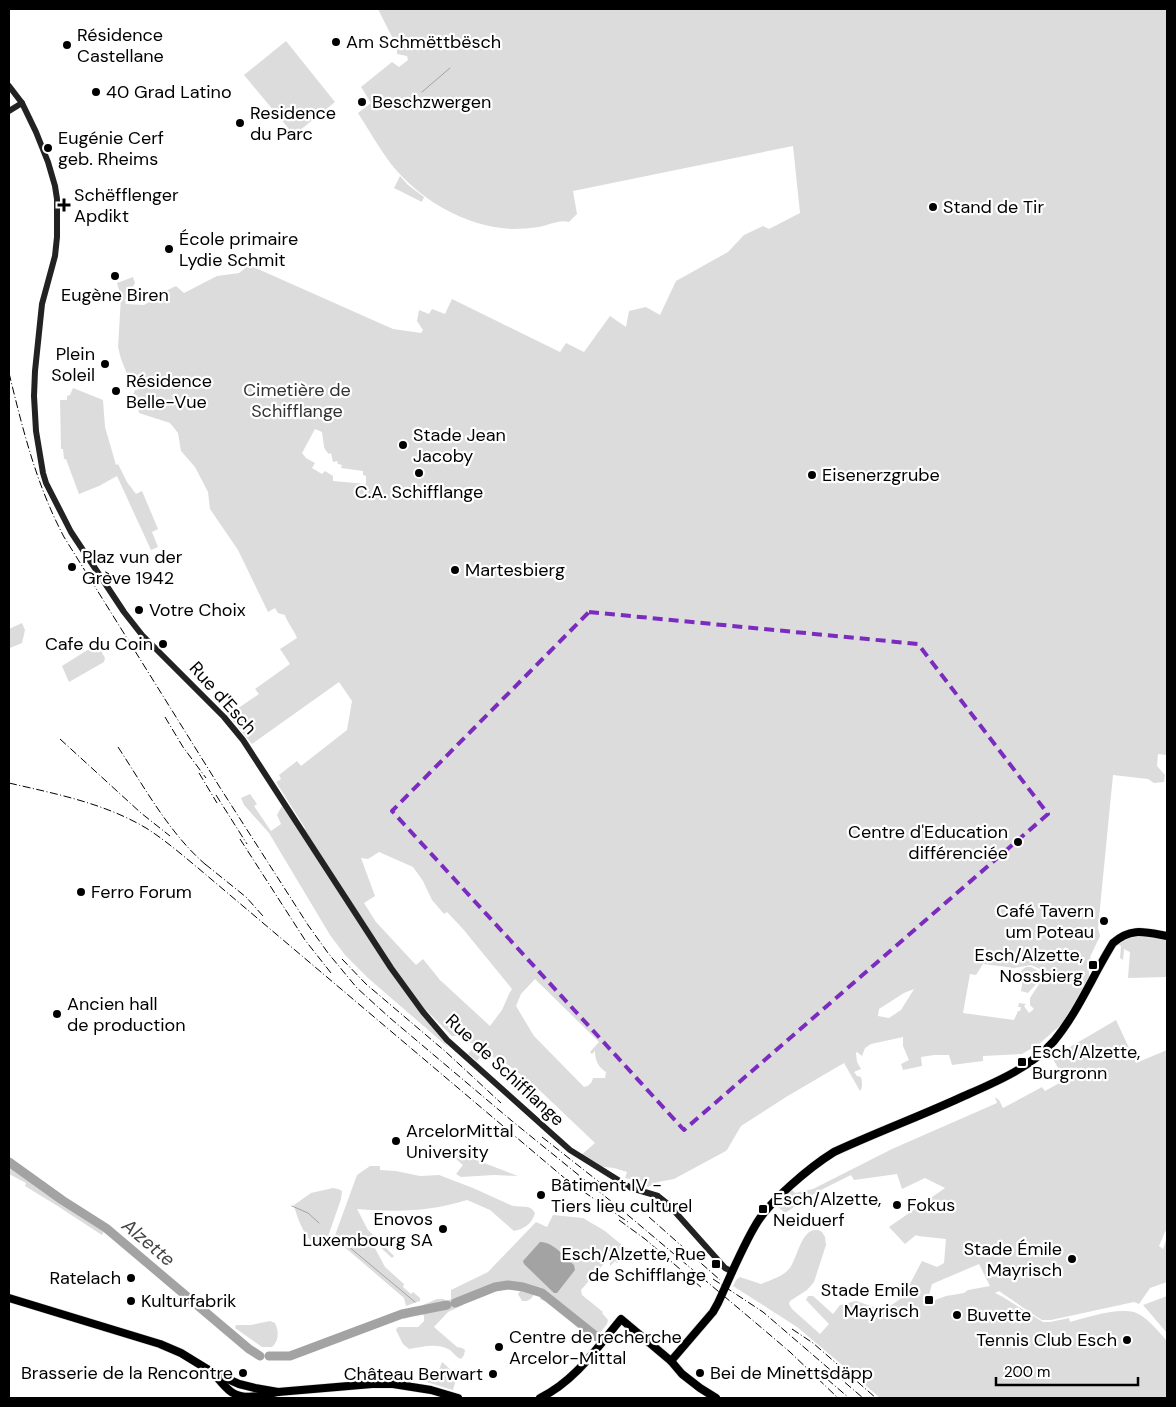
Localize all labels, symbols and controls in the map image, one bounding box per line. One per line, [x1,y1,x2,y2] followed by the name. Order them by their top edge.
[77,23,164,68] place label: Résidence Castellane
[346,30,501,54] place label: Am Schmëttbësch
[330,36,342,48] marker: Am Schmëttbësch
[61,39,73,51] marker: Résidence Castellane
[106,80,232,104] place label: 40 Grad Latino
[90,86,102,98] marker: 40 Grad Latino
[372,90,491,114] place label: Beschzwergen
[356,96,368,108] marker: Beschzwergen
[250,101,336,146] place label: Residence du Parc
[234,117,246,129] marker: Residence du Parc
[58,126,164,171] place label: Eugénie Cerf geb. Rheims
[42,142,54,154] marker: Eugénie Cerf geb. Rheims
[74,183,179,228] place label: Schëfflenger Apdikt
[943,195,1044,219] place label: Stand de Tir
[58,199,70,211] marker: Schëfflenger Apdikt
[927,201,939,213] marker: Stand de Tir
[179,227,298,272] place label: École primaire Lydie Schmit
[163,243,175,255] marker: École primaire Lydie Schmit
[109,270,121,282] marker: Eugène Biren
[61,283,169,307] place label: Eugène Biren
[51,342,95,387] place label: Plein Soleil
[99,358,111,370] marker: Plein Soleil
[126,369,212,414] place label: Résidence Belle-Vue
[243,378,351,423] park label: Cimetière de Schifflange
[110,385,122,397] marker: Résidence Belle-Vue
[413,423,506,468] place label: Stade Jean Jacoby
[397,439,409,451] marker: Stade Jean Jacoby
[822,463,940,487] place label: Eisenerzgrube
[413,467,425,479] marker: C.A. Schifflange
[806,469,818,481] marker: Eisenerzgrube
[355,480,483,504] place label: C.A. Schifflange
[82,545,183,590] place label: Plaz vun der Grève 1942
[465,558,565,582] place label: Martesbierg
[66,561,78,573] marker: Plaz vun der Grève 1942
[449,564,461,576] marker: Martesbierg
[149,598,246,622] place label: Votre Choix
[133,604,145,616] marker: Votre Choix
[45,632,153,656] place label: Cafe du Coin
[157,638,169,650] marker: Cafe du Coin
[184,657,262,739] street label: Rue d'Esch
[848,820,1008,865] place label: Centre d'Education différenciée
[1012,836,1024,848] marker: Centre d'Education différenciée
[91,880,192,904] place label: Ferro Forum
[75,886,87,898] marker: Ferro Forum
[996,899,1094,944] place label: Café Tavern um Poteau
[1098,915,1110,927] marker: Café Tavern um Poteau
[975,943,1083,988] place label: Esch/Alzette, Nossbierg
[1087,959,1099,971] marker: Esch/Alzette, Nossbierg
[67,992,186,1037] place label: Ancien hall de production
[51,1008,63,1020] marker: Ancien hall de production
[440,1009,570,1131] street label: Rue de Schifflange
[1032,1040,1140,1085] place label: Esch/Alzette, Burgronn
[1016,1056,1028,1068] marker: Esch/Alzette, Burgronn
[406,1119,514,1164] place label: ArcelorMittal University
[390,1135,402,1147] marker: ArcelorMittal University
[551,1173,692,1218] place label: Bâtiment IV - Tiers lieu culturel
[773,1187,881,1232] place label: Esch/Alzette, Neiduerf
[535,1189,547,1201] marker: Bâtiment IV - Tiers lieu culturel
[907,1193,955,1217] place label: Fokus
[891,1199,903,1211] marker: Fokus
[757,1203,769,1215] marker: Esch/Alzette, Neiduerf
[302,1207,433,1252] place label: Enovos Luxembourg SA
[116,1212,180,1272] water label: Alzette
[437,1223,449,1235] marker: Enovos Luxembourg SA
[964,1237,1062,1282] place label: Stade Émile Mayrisch
[562,1242,706,1287] place label: Esch/Alzette, Rue de Schifflange
[1066,1253,1078,1265] marker: Stade Émile Mayrisch
[710,1258,722,1270] marker: Esch/Alzette, Rue de Schifflange
[50,1266,121,1290] place label: Ratelach
[125,1272,137,1284] marker: Ratelach
[821,1278,919,1323] place label: Stade Emile Mayrisch
[141,1289,236,1313] place label: Kulturfabrik
[923,1294,935,1306] marker: Stade Emile Mayrisch
[125,1295,137,1307] marker: Kulturfabrik
[967,1303,1031,1327] place label: Buvette
[951,1309,963,1321] marker: Buvette
[509,1325,682,1370] place label: Centre de recherche Arcelor-Mittal
[976,1328,1117,1352] place label: Tennis Club Esch
[1121,1334,1133,1346] marker: Tennis Club Esch
[493,1341,505,1353] marker: Centre de recherche Arcelor-Mittal
[996,1354,1138,1386] scale bar
[21,1361,233,1385] place label: Brasserie de la Rencontre
[710,1361,873,1385] place label: Bei de Minettsdäpp
[344,1362,483,1386] place label: Château Berwart
[1004,1362,1050,1382] text: 200 m
[237,1367,249,1379] marker: Brasserie de la Rencontre
[694,1367,706,1379] marker: Bei de Minettsdäpp
[487,1368,499,1380] marker: Château Berwart

